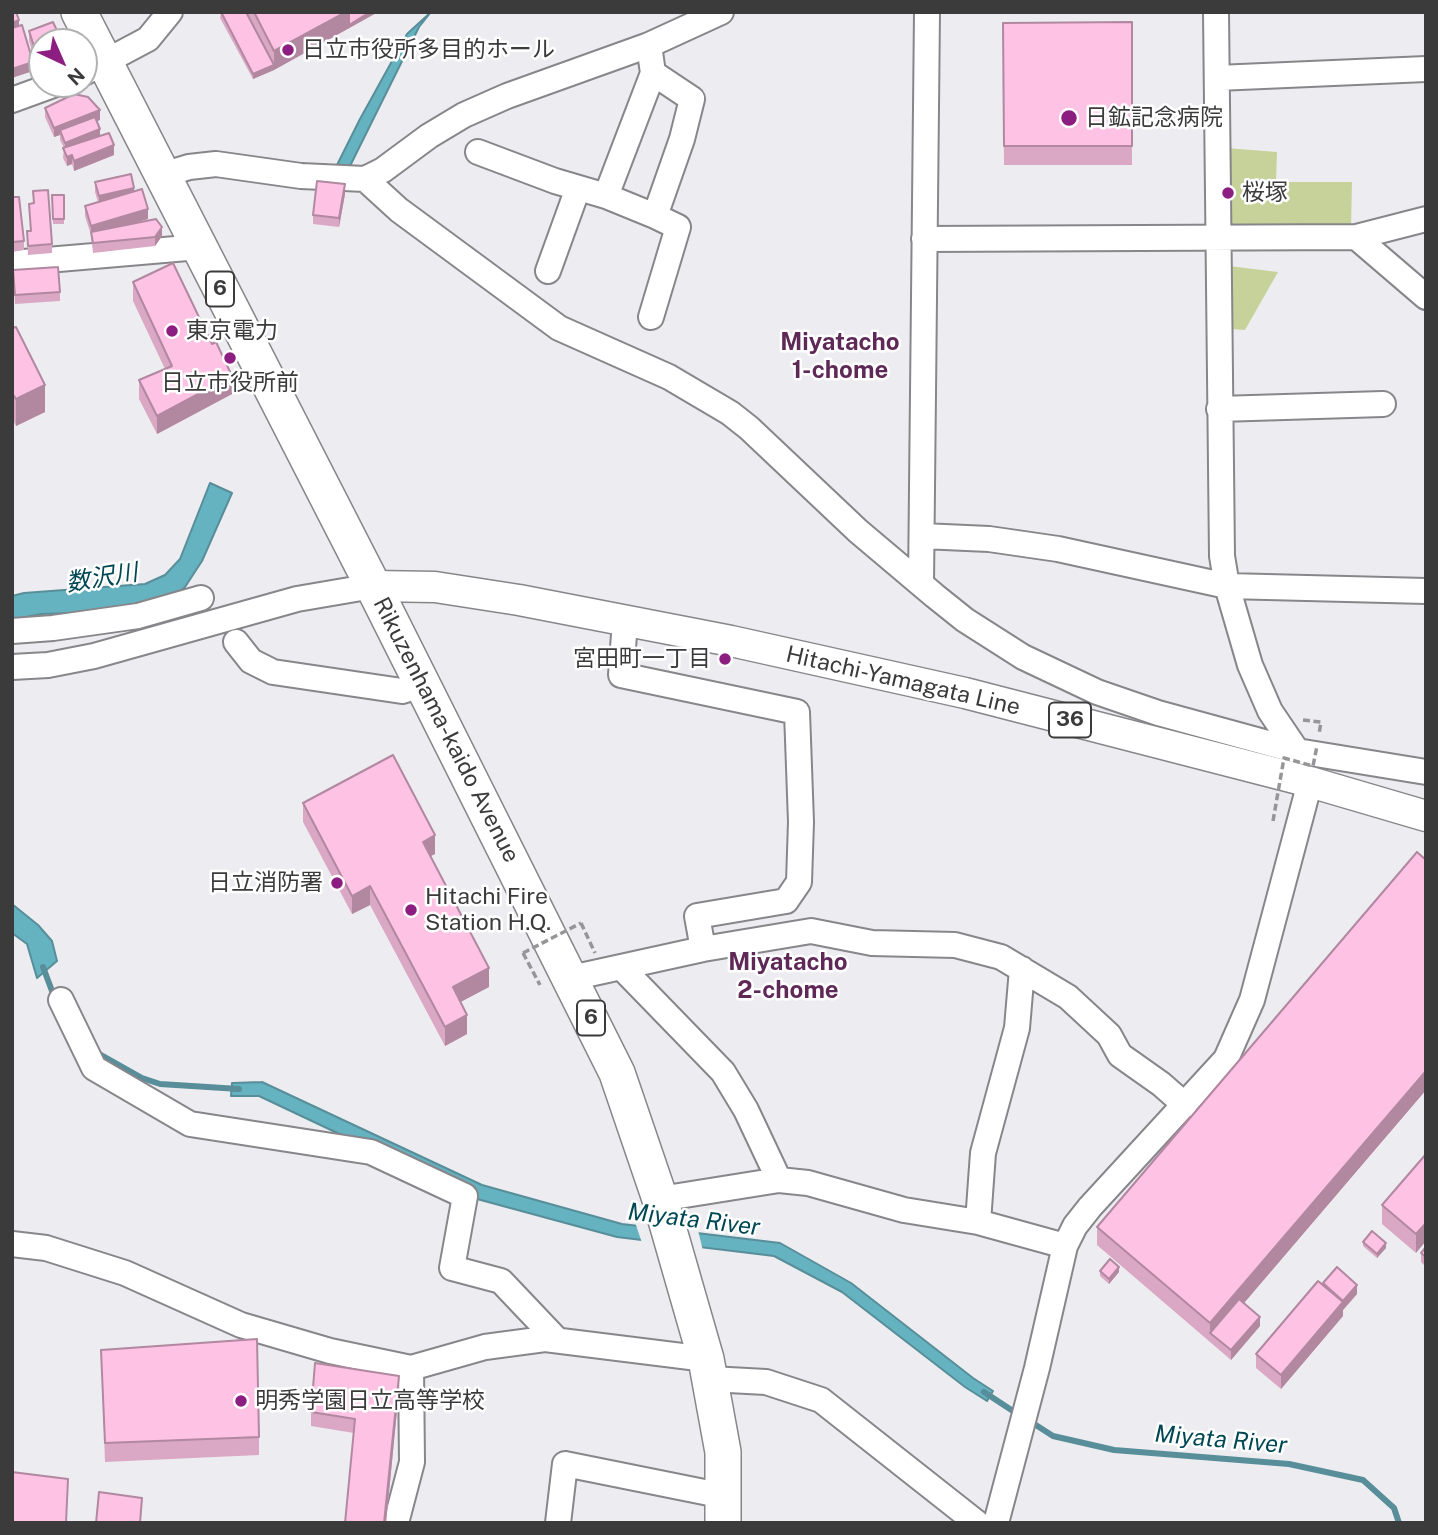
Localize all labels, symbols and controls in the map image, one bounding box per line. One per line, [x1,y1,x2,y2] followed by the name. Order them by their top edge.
[28,28,98,98] north arrow
[302,36,555,64] place label: 日立市役所多目的ホール
[280,42,296,58] marker: 日立市役所多目的ホール
[63,64,89,90] text: N
[1085,104,1223,132] place label: 日鉱記念病院
[1059,108,1079,128] marker: 日鉱記念病院
[1242,179,1288,207] place label: 桜塚
[1220,185,1236,201] marker: 桜塚
[206,272,234,306] road number: 6
[186,317,278,345] place label: 東京電力
[164,323,180,339] marker: 東京電力
[780,329,900,385] district label: Miyatacho 1-chome
[222,350,238,366] marker: 日立市役所前
[161,369,299,397] place label: 日立市役所前
[64,558,140,598] water label: 数沢川
[367,593,525,867] street label: Rikuzenhama-kaido Avenue
[783,641,1023,721] street label: Hitachi-Yamagata Line
[573,645,711,673] place label: 宮田町一丁目
[717,651,733,667] marker: 宮田町一丁目
[1049,702,1091,738] road number: 36
[208,869,323,897] place label: 日立消防署
[329,875,345,891] marker: 日立消防署
[425,883,551,937] place label: Hitachi Fire Station H.Q.
[403,902,419,918] marker: Hitachi Fire Station H.Q.
[728,949,848,1005] district label: Miyatacho 2-chome
[577,1000,605,1036] road number: 6
[626,1198,762,1242] water label: Miyata River
[255,1387,485,1415] place label: 明秀学園日立高等学校
[233,1393,249,1409] marker: 明秀学園日立高等学校
[1153,1420,1289,1460] water label: Miyata River

